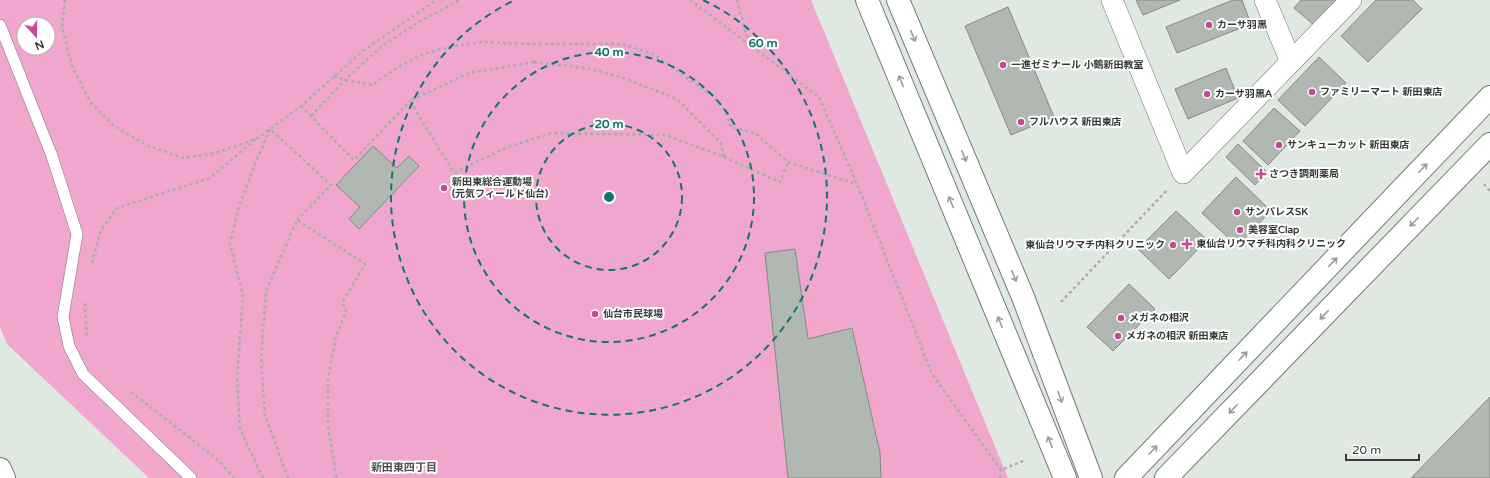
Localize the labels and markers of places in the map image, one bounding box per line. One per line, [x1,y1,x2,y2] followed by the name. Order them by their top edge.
[1217,19,1267,31] place label: カーサ羽黒
[1204,20,1214,30] marker: カーサ羽黒
[1011,59,1144,71] place label: 一進ゼミナール 小鶴新田教室
[998,60,1008,70] marker: 一進ゼミナール 小鶴新田教室
[1320,86,1443,98] place label: ファミリーマート 新田東店
[1307,87,1317,97] marker: ファミリーマート 新田東店
[1215,88,1273,100] place label: カーサ羽黒A
[1202,89,1212,99] marker: カーサ羽黒A
[1029,116,1122,128] place label: フルハウス 新田東店
[1016,117,1026,127] marker: フルハウス 新田東店
[1287,139,1410,151] place label: サンキューカット 新田東店
[1274,140,1284,150] marker: サンキューカット 新田東店
[1269,168,1339,180] place label: さつき調剤薬局
[1256,169,1266,179] marker: さつき調剤薬局
[452,176,548,200] place label: 新田東総合運動場 (元気フィールド仙台)
[439,183,449,193] marker: 新田東総合運動場 (元気フィールド仙台)
[602,190,616,204] centre of rings
[1245,206,1308,218] place label: サンパレスSK
[1232,207,1242,217] marker: サンパレスSK
[1248,224,1300,236] place label: 美容室Clap
[1235,225,1245,235] marker: 美容室Clap
[1181,238,1193,250] marker: 東仙台リウマチ科内科クリニック
[1196,238,1346,250] place label: 東仙台リウマチ科内科クリニック
[1025,239,1165,251] place label: 東仙台リウマチ内科クリニック
[1168,240,1178,250] marker: 東仙台リウマチ内科クリニック
[603,308,663,320] place label: 仙台市民球場
[590,309,600,319] marker: 仙台市民球場
[1129,312,1189,324] place label: メガネの相沢
[1116,313,1126,323] marker: メガネの相沢
[1126,330,1229,342] place label: メガネの相沢 新田東店
[1113,331,1123,341] marker: メガネの相沢 新田東店

